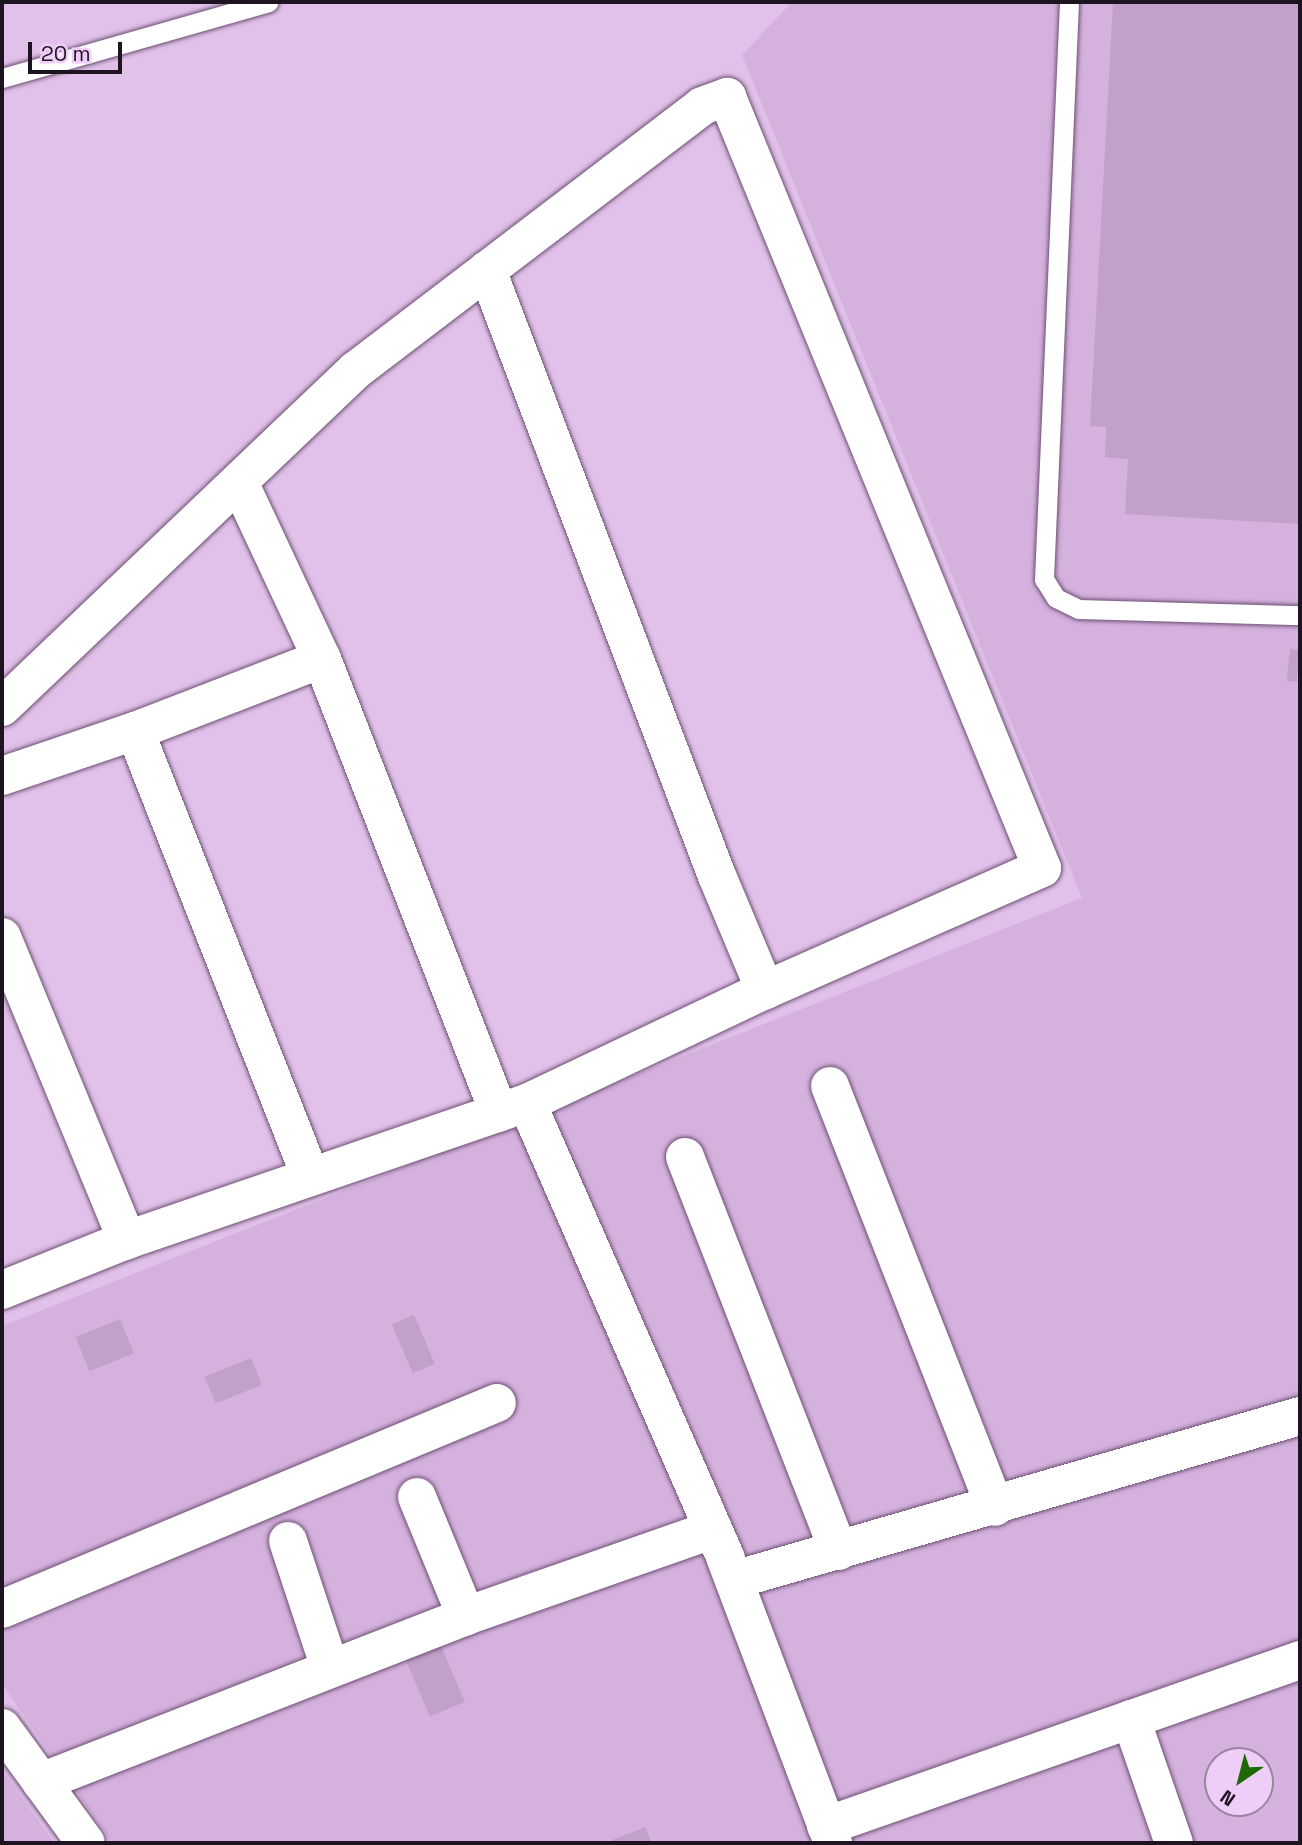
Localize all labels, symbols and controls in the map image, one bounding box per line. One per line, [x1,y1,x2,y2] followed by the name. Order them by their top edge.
[32,28,126,72] scale bar
[41,40,91,67] text: 20 m
[1204,1747,1274,1817] north arrow
[1215,1784,1240,1812] text: N

